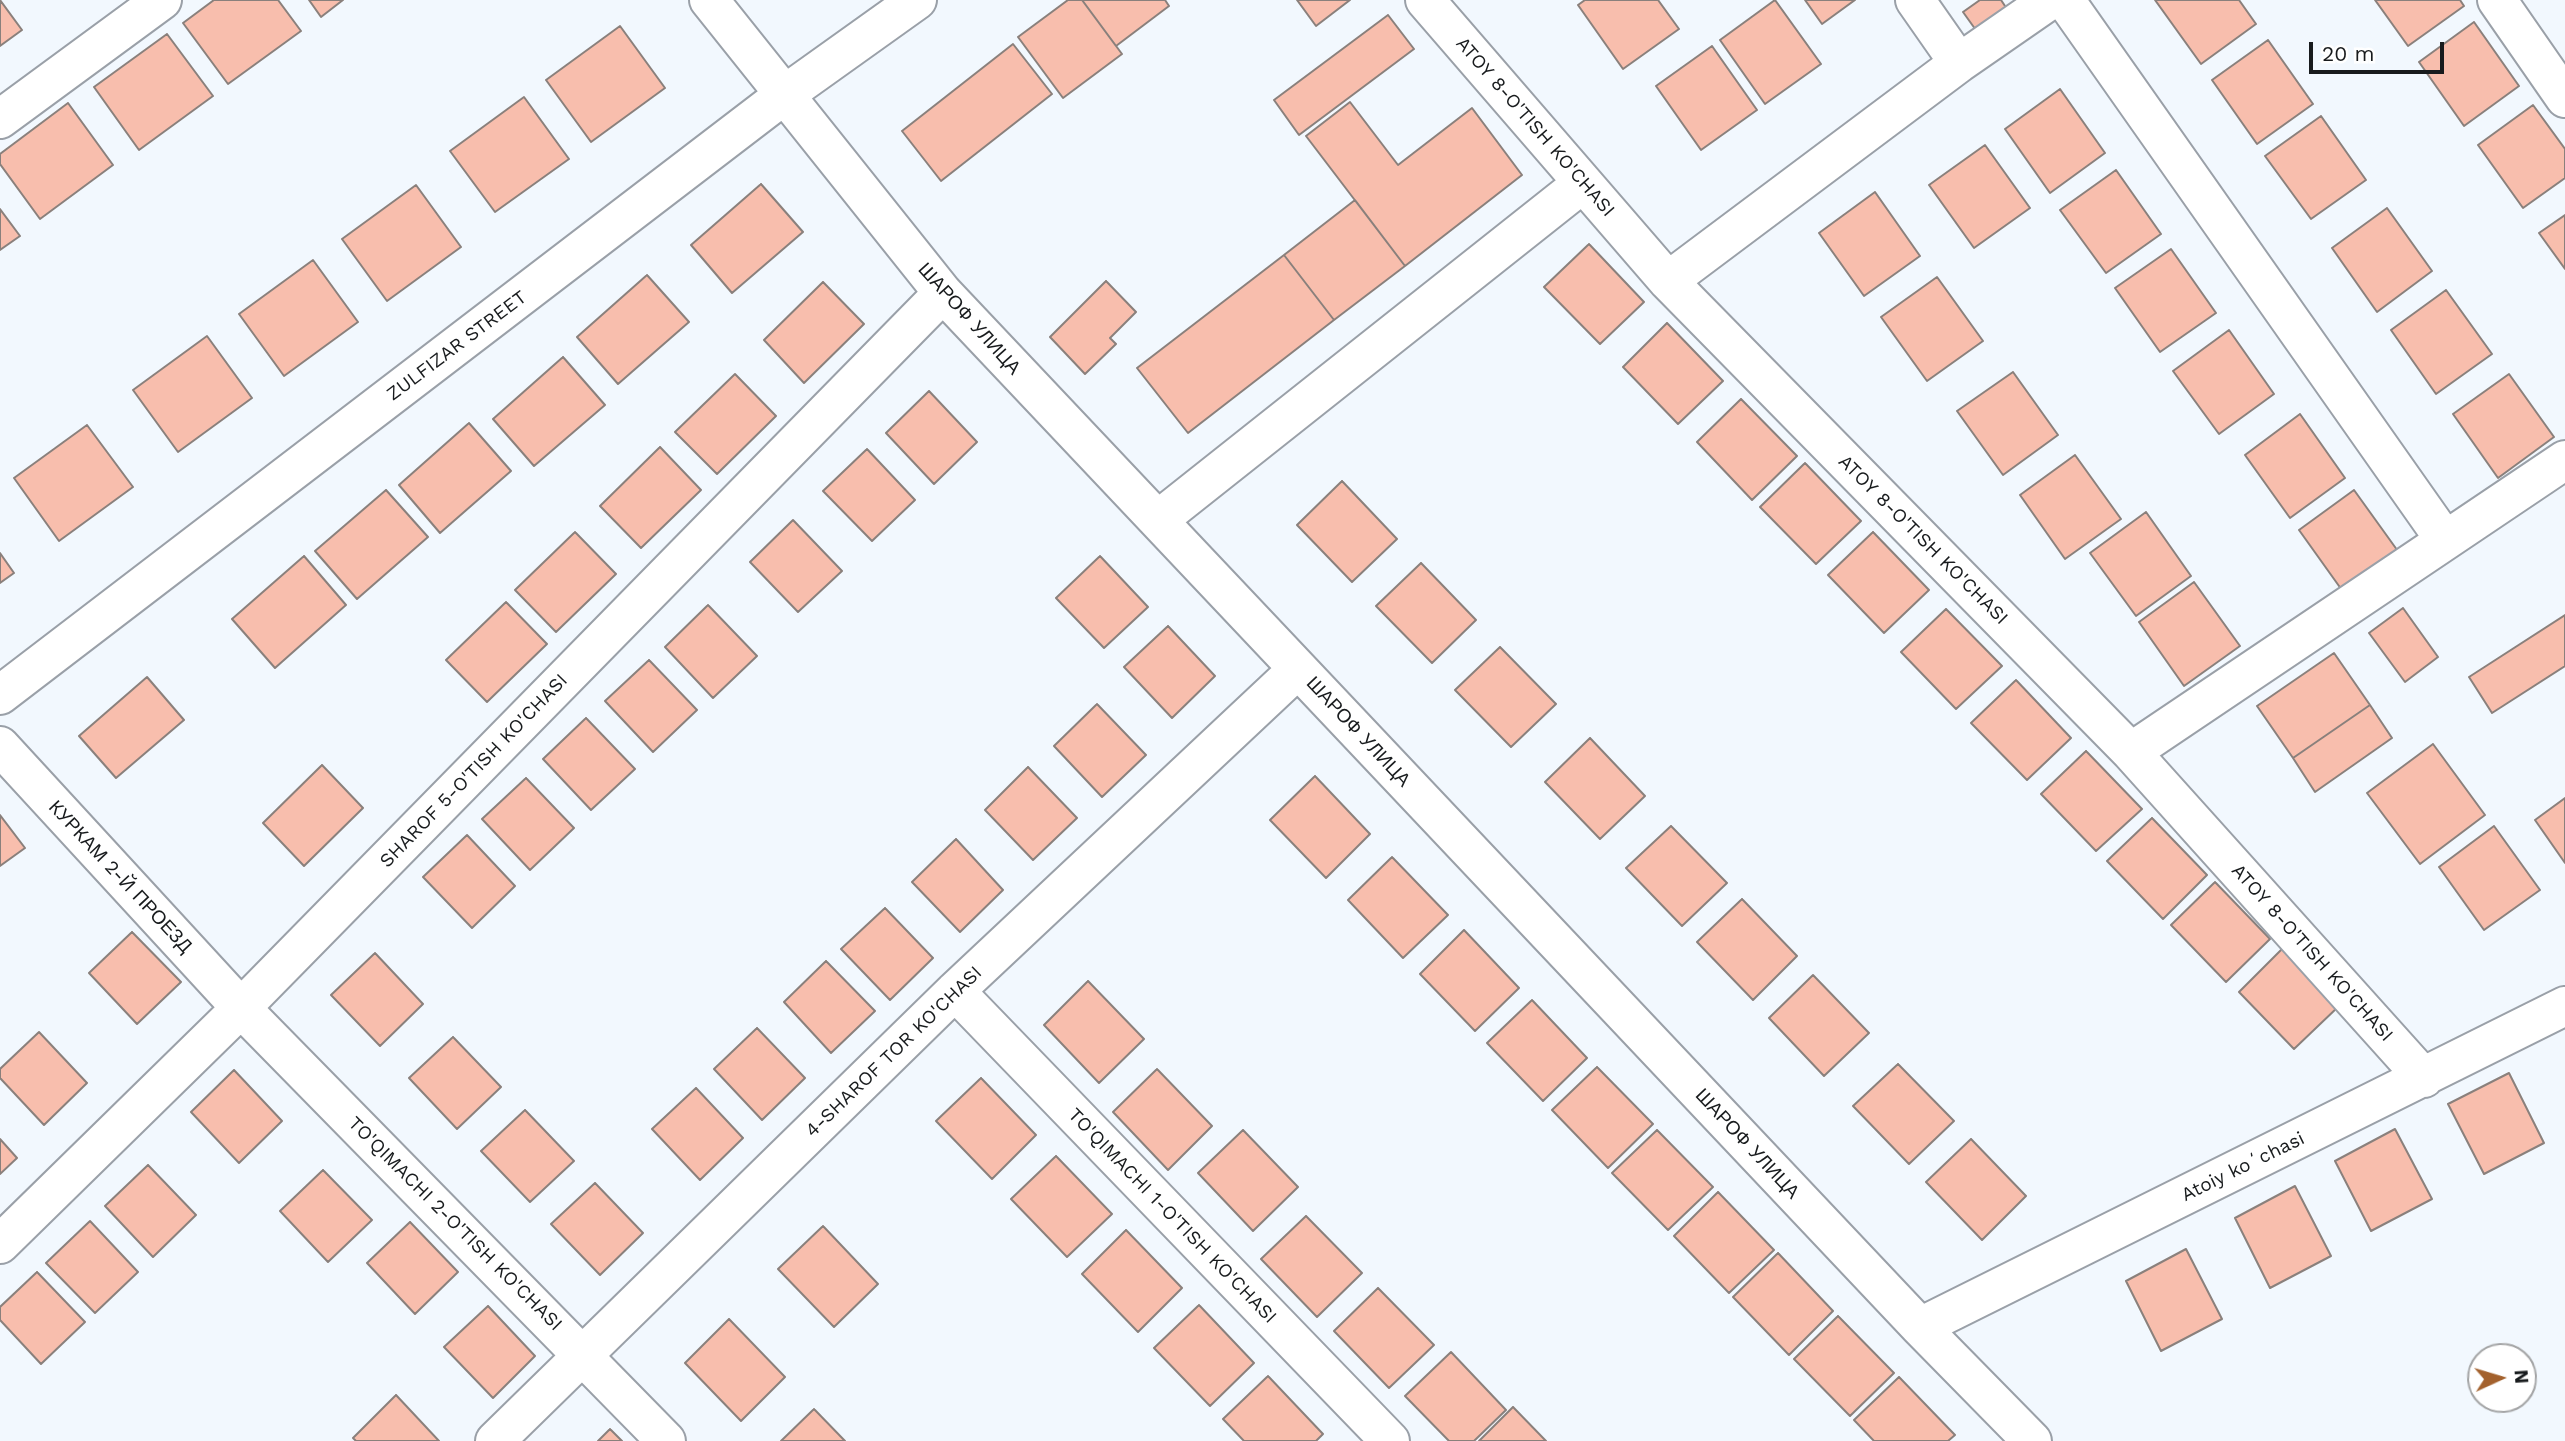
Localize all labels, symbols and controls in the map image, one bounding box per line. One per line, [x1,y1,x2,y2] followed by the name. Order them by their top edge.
[2313,28,2448,72] scale bar
[1451,33,1619,221] street label: ATOY 8-O'TISH KO'CHASI
[2322,41,2374,66] text: 20 m
[913,258,1025,380] street label: ШАРОФ УЛИЦА
[383,286,531,406] street label: ZULFIZAR STREET
[1833,450,2013,630] street label: ATOY 8-O'TISH KO'CHASI
[375,669,573,873] street label: SHAROF 5-O'TISH KO'CHASI
[1301,672,1415,792] street label: ШАРОФ УЛИЦА
[44,796,196,958] street label: КУРКАМ 2-Й ПРОЕЗД
[2226,860,2398,1046] street label: ATOY 8-O'TISH KO'CHASI
[801,962,987,1142] street label: 4-SHAROF TOR KO'CHASI
[1690,1084,1804,1204] street label: ШАРОФ УЛИЦА
[1063,1104,1281,1328] street label: TO'QIMACHI 1-O'TISH KO'CHASI
[343,1112,567,1336] street label: TO'QIMACHI 2-O'TISH KO'CHASI
[2178,1127,2308,1207] street label: Atoiy koʻchasi
[2467,1343,2537,1413] north arrow
[2509,1369,2533,1384] text: N

